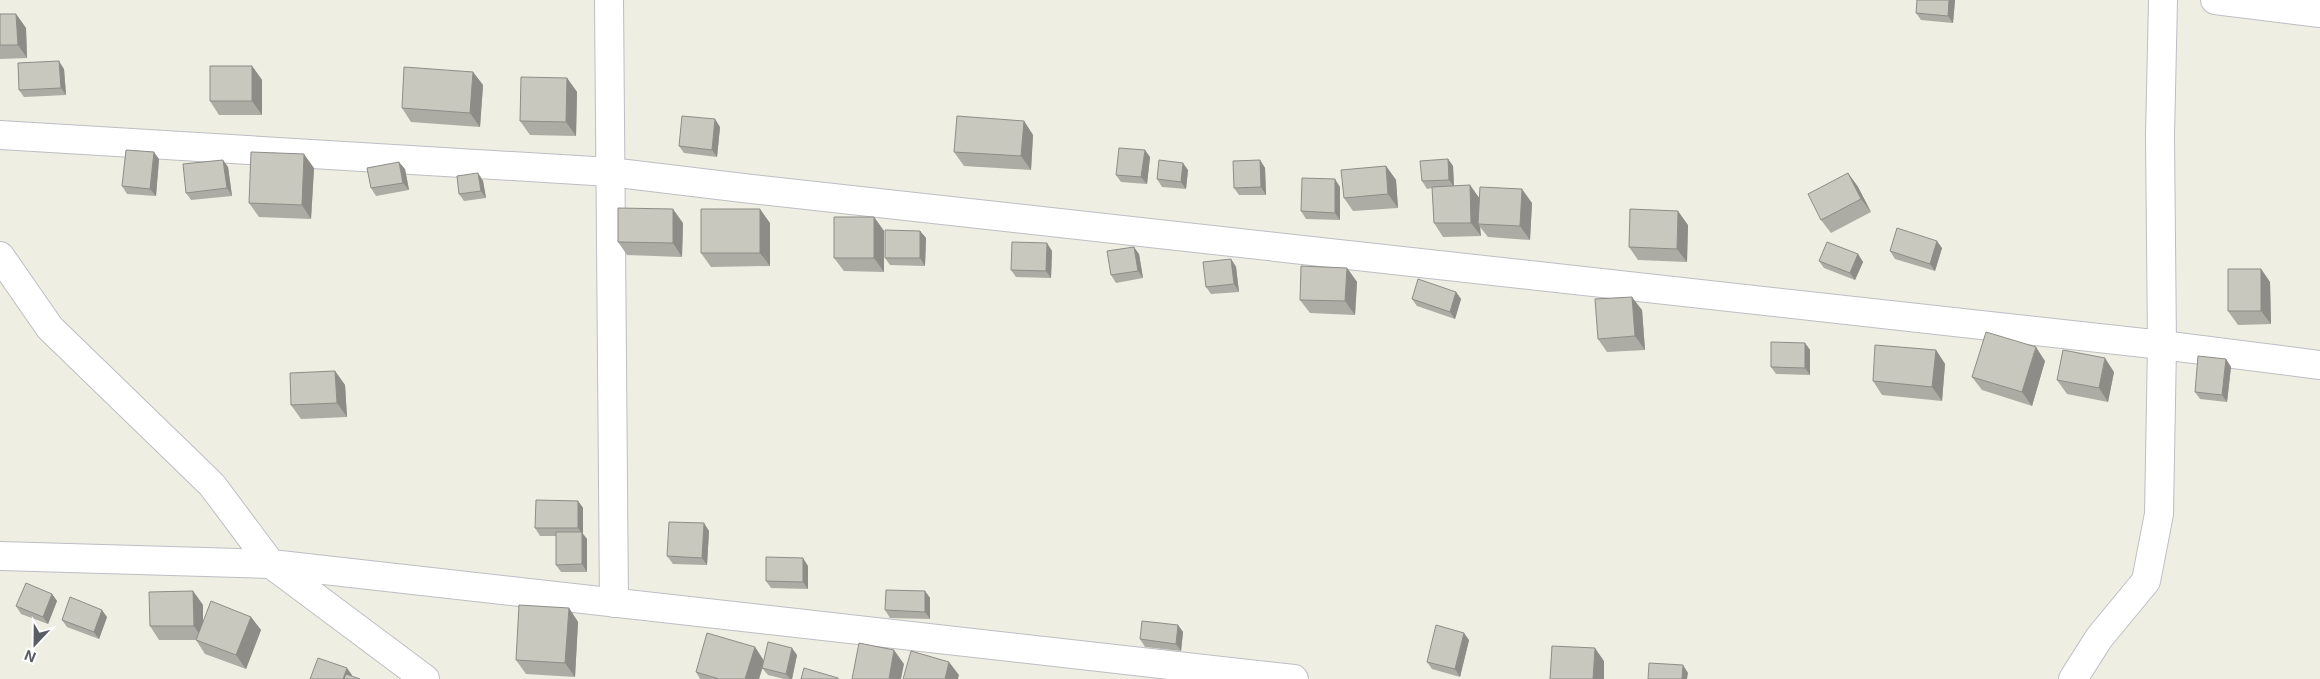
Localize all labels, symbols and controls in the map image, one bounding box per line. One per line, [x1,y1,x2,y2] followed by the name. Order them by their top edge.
[10,619,60,669] north arrow
[22,647,38,666] text: N

